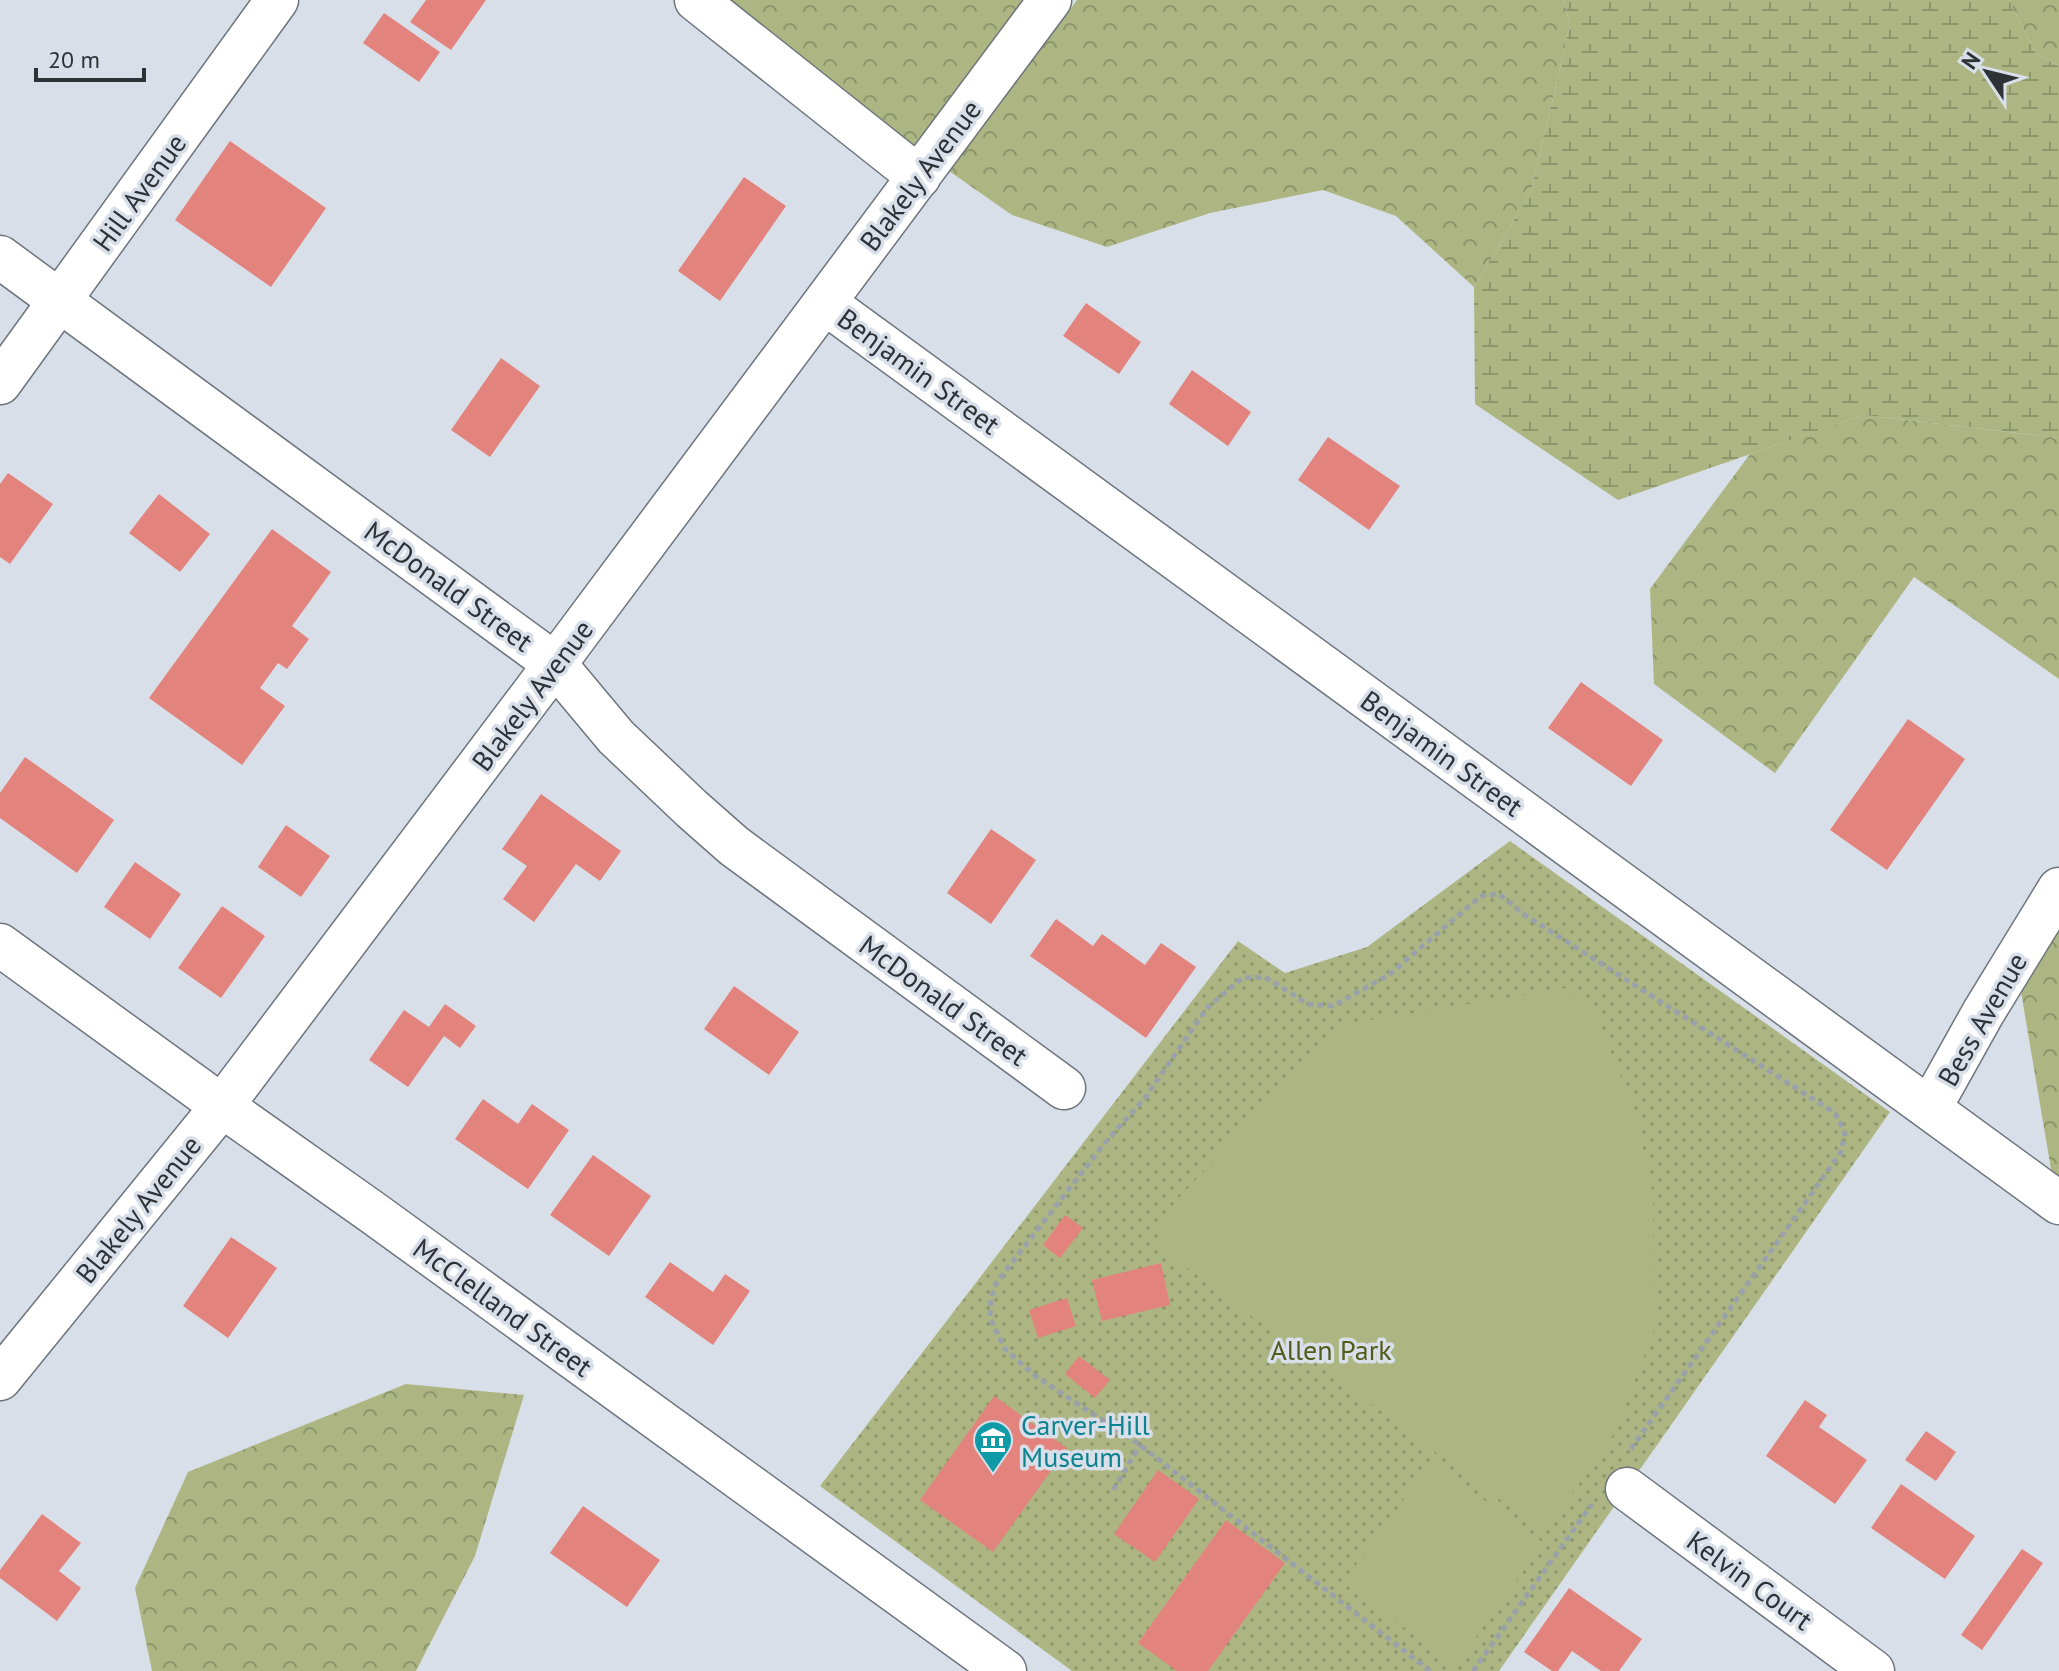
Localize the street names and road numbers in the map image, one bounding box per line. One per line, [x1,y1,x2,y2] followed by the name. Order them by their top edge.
[851,92,989,258] street label: Blakely Avenue
[84,126,194,258] street label: Hill Avenue
[831,300,1008,443] street label: Benjamin Street
[357,512,541,660] street label: McDonald Street
[463,612,601,778] street label: Blakely Avenue
[1354,682,1531,825] street label: Benjamin Street
[852,926,1036,1074] street label: McDonald Street
[1929,946,2035,1092] street label: Bess Avenue
[67,1127,209,1291] street label: Blakely Avenue
[406,1229,600,1385] street label: McClelland Street
[1680,1522,1821,1638] street label: Kelvin Court

